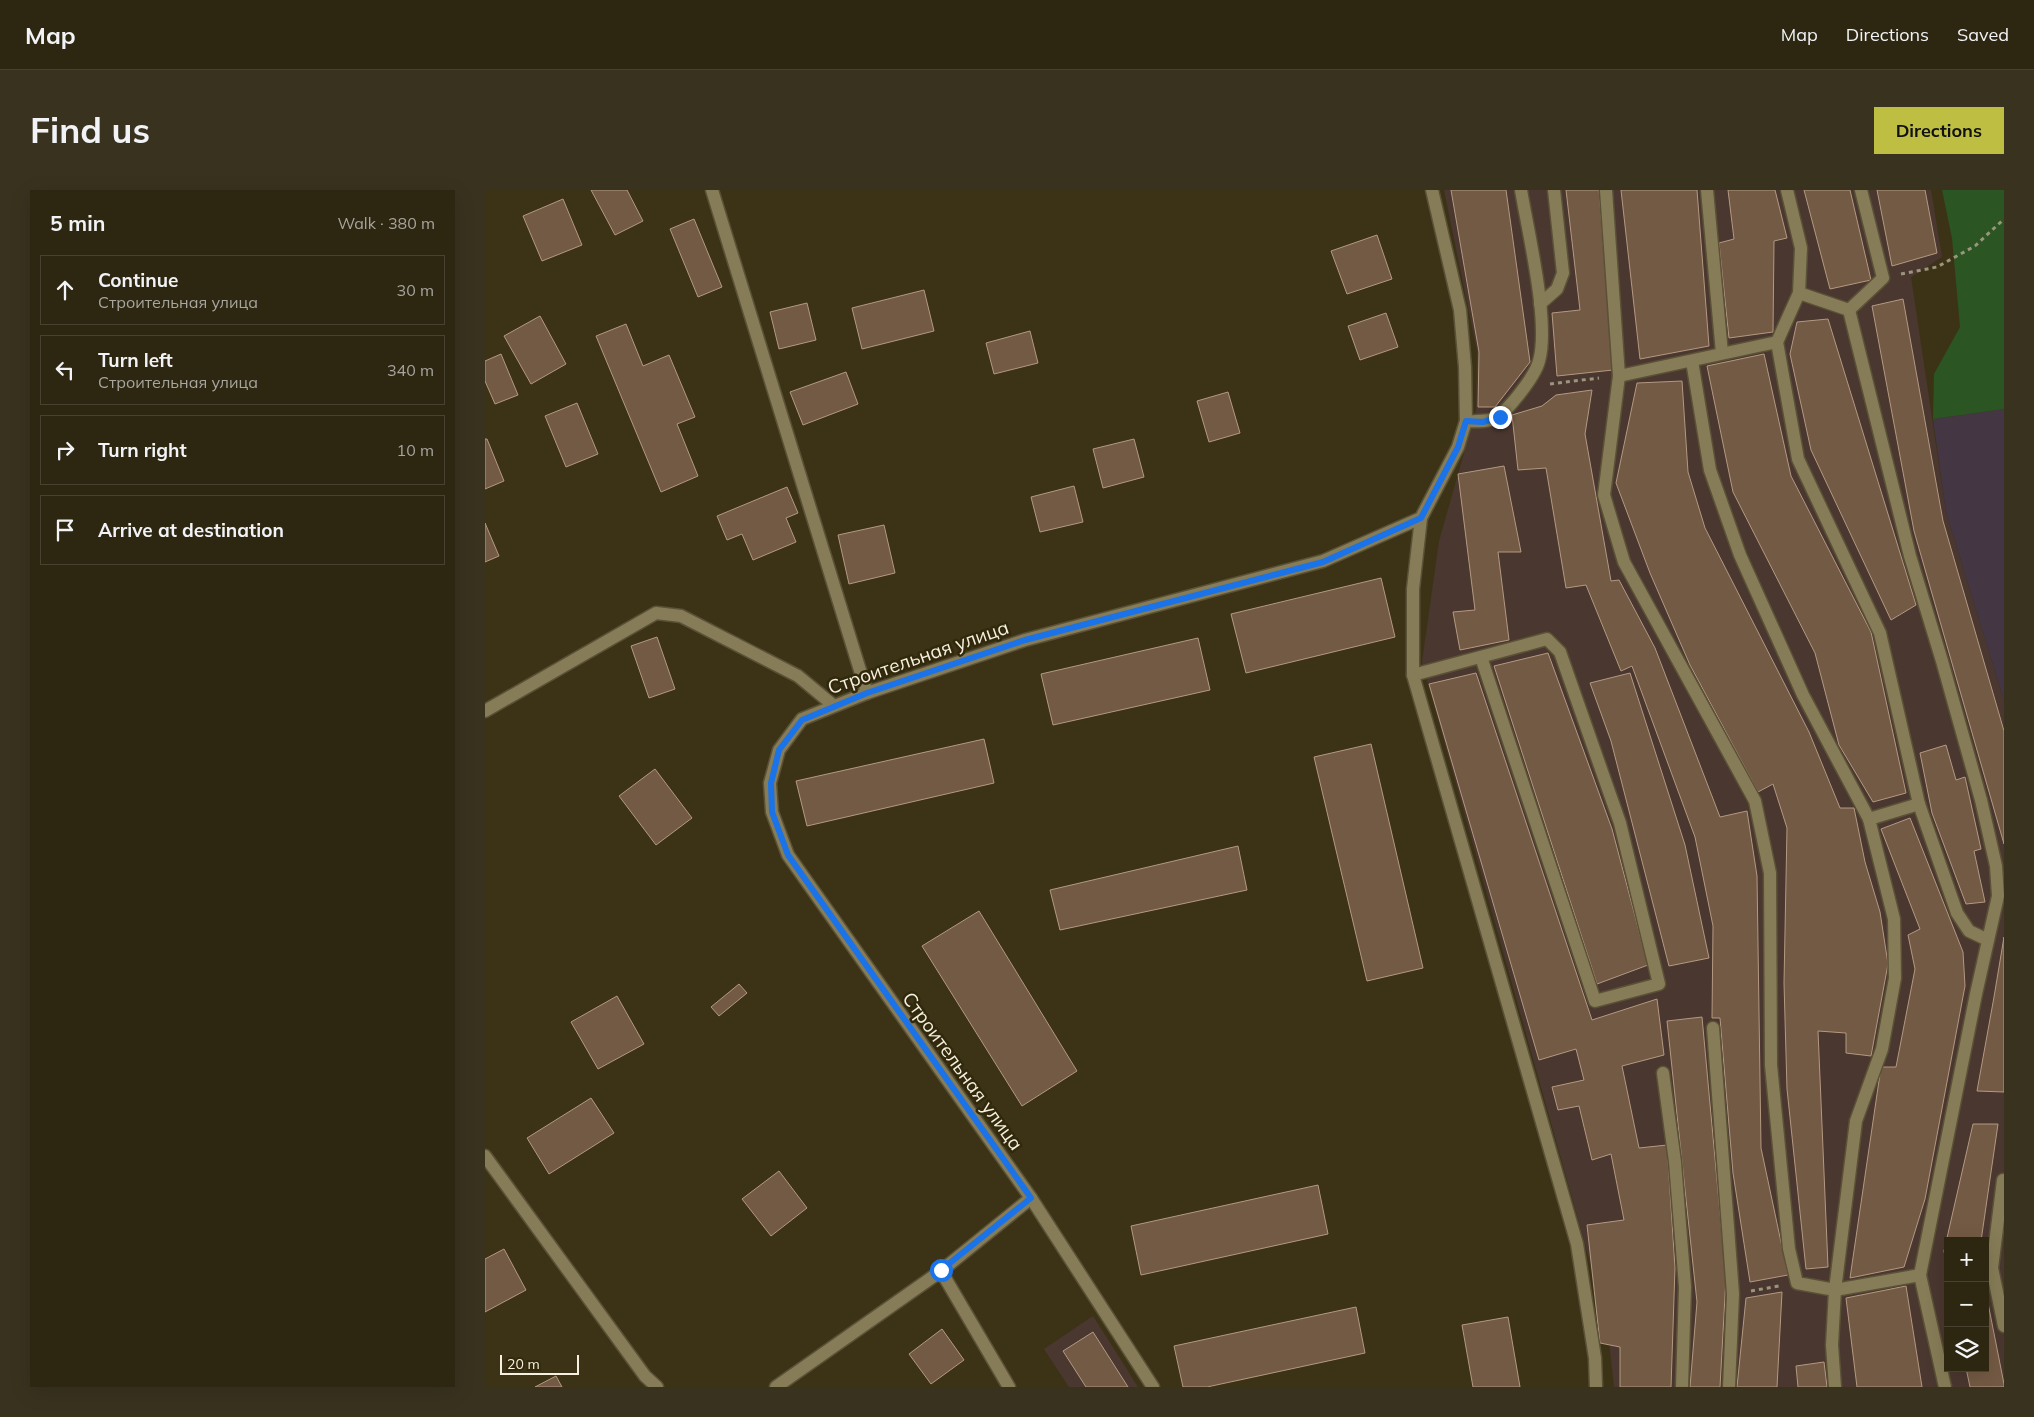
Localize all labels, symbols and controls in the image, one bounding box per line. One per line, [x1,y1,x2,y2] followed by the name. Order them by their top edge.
[25,20,76,50] text: Map
[1781,23,1818,46] text: Map
[1846,23,1929,46] text: Directions
[1957,23,2009,46] text: Saved
[1874,107,2004,154] button: Directions
[30,108,150,152] text: Find us
[50,210,105,236] text: 5 min
[337,213,435,233] text: Walk · 380 m
[98,268,178,292] text: Continue
[51,276,79,304] icon: ahead
[397,280,434,300] text: 30 m
[98,292,258,312] text: Строительная улица
[98,348,173,372] text: Turn left
[51,356,79,384] icon: left
[387,360,434,380] text: 340 m
[98,372,258,392] text: Строительная улица
[1489,406,1512,429] route end
[51,436,79,464] icon: right
[98,438,187,462] text: Turn right
[397,440,434,460] text: 10 m
[51,516,79,544] icon: arrive
[98,518,284,542] text: Arrive at destination
[824,615,1012,699] street label: Строительная улица
[897,987,1029,1155] street label: Строительная улица
[1944,1237,1989,1372] map controls
[1944,1237,1989,1282] button: +
[930,1259,953,1282] route start
[1944,1282,1989,1327] button: −
[1944,1327,1989,1372] button: layers
[500,1352,579,1375] scale bar
[507,1355,540,1373] text: 20 m

